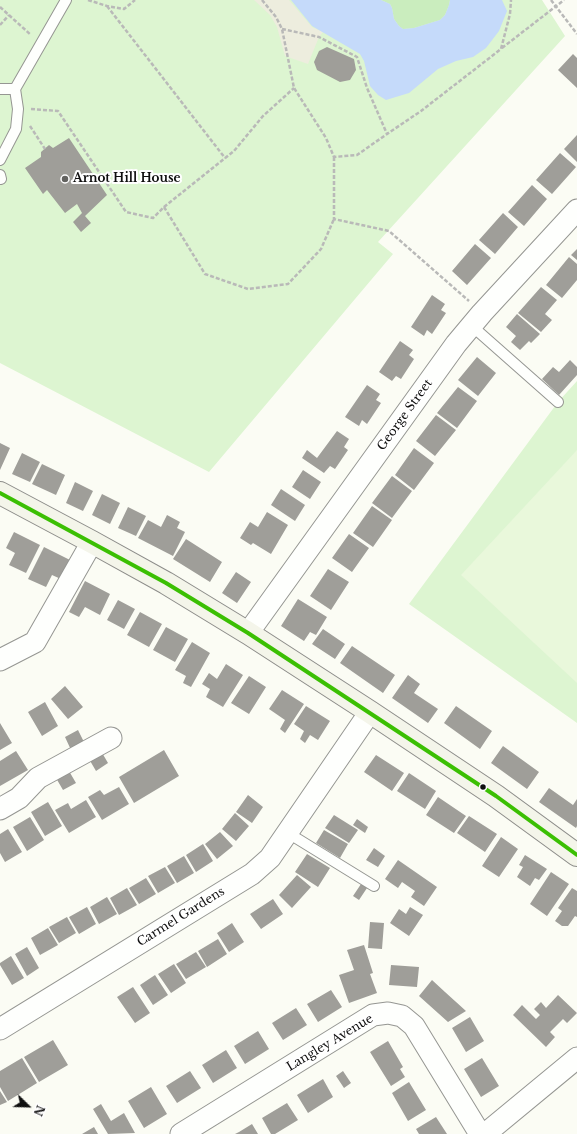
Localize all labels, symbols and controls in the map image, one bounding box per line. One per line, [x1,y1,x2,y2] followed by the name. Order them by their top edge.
[73,172,181,186] place label: Arnot Hill House
[60,174,70,184] marker: Arnot Hill House
[374,377,436,453] street label: George Street
[478,782,488,792] unlabelled marker
[135,884,227,950] street label: Carmel Gardens
[284,1012,376,1074] street label: Langley Avenue
[8,1086,48,1126] north arrow
[31,1103,48,1118] text: N

